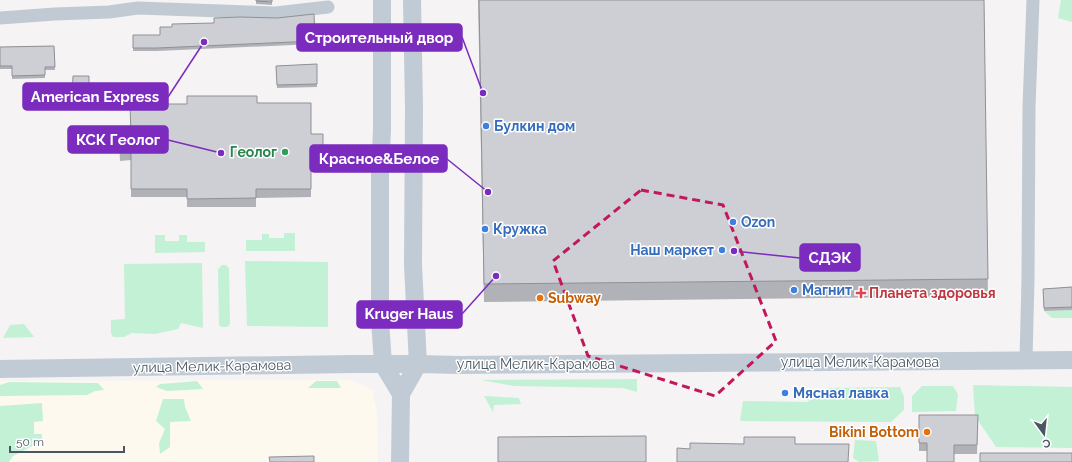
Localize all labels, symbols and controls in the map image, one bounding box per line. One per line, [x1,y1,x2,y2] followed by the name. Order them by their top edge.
[297,24,462,51] callout: Строительный двор
[305,29,454,47] text: Строительный двор
[23,83,168,110] callout: American Express
[31,88,159,106] text: American Express
[494,118,575,134] place label: Булкин дом
[481,121,491,131] marker: Булкин дом
[68,126,168,153] callout: КСК Геолог
[76,131,161,149] text: КСК Геолог
[230,144,277,160] place label: Геолог
[310,145,447,172] callout: Красное&Белое
[280,147,290,157] marker: Геолог
[319,150,439,168] text: Красное&Белое
[741,214,775,230] place label: Ozon
[728,217,738,227] marker: Ozon
[493,221,547,237] place label: Кружка
[480,224,490,234] marker: Кружка
[630,242,714,258] place label: Наш маркет
[800,244,860,271] callout: СДЭК
[717,245,727,255] marker: Наш маркет
[808,249,852,267] text: СДЭК
[802,282,852,298] place label: Магнит
[789,285,799,295] marker: Магнит
[869,285,996,301] place label: Планета здоровья
[856,288,866,298] marker: Планета здоровья
[548,290,601,306] place label: Subway
[535,293,545,303] marker: Subway
[357,301,462,328] callout: Kruger Haus
[364,305,454,323] text: Kruger Haus
[781,354,939,370] street label: улица Мелик-Карамова
[457,356,615,372] street label: улица Мелик-Карамова
[133,357,291,375] street label: улица Мелик-Карамова
[793,385,889,401] place label: Мясная лавка
[780,388,790,398] marker: Мясная лавка
[1024,414,1064,454] north arrow
[829,424,919,440] place label: Bikini Bottom
[922,427,932,437] marker: Bikini Bottom
[10,428,124,454] scale bar
[16,435,44,449] text: 50 m
[1041,436,1052,451] text: С

